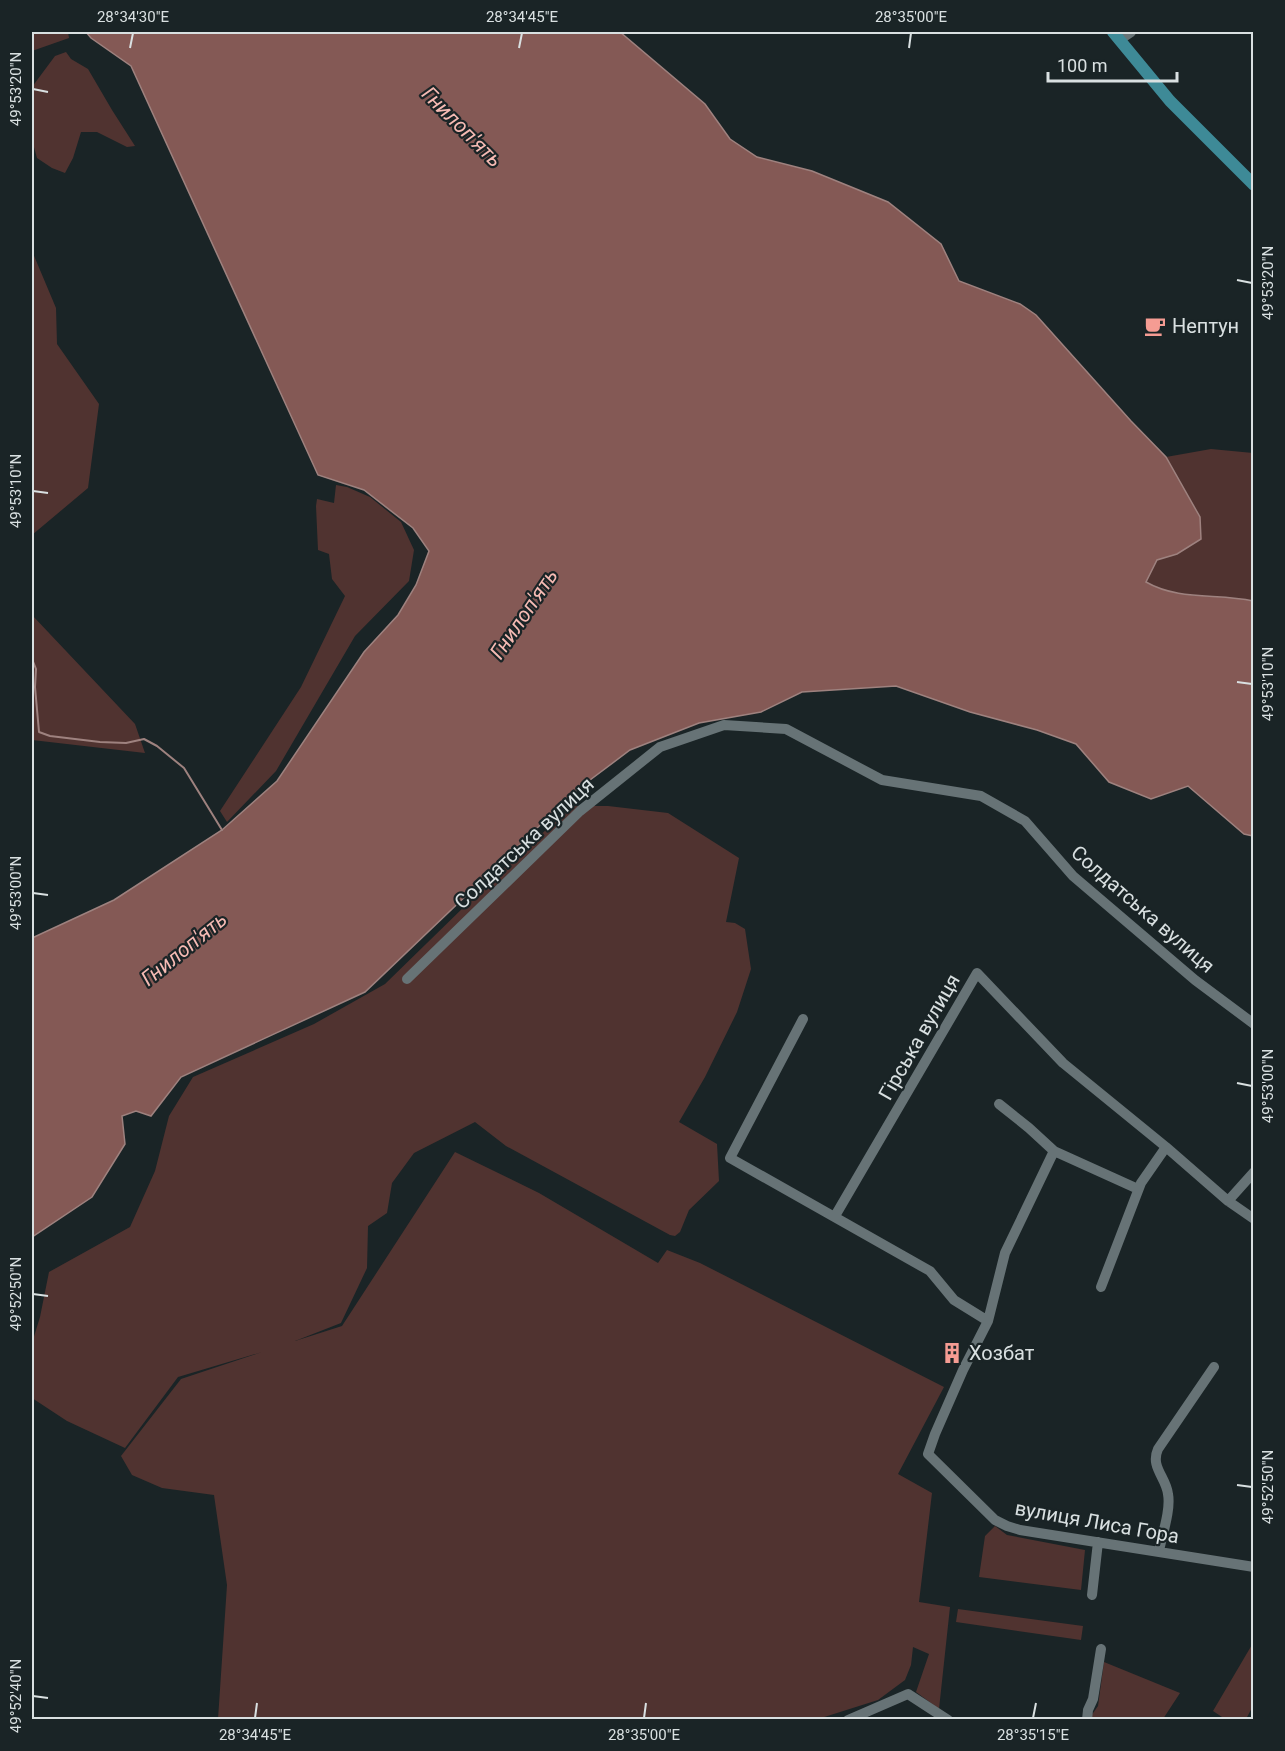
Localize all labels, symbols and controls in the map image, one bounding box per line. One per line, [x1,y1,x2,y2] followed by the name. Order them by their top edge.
[97,8,170,26] text: 28°34'30"E
[486,8,559,26] text: 28°34'45"E
[875,8,948,26] text: 28°35'00"E
[1048,45,1177,83] scale bar
[7,52,25,126] text: 49°53'20"N
[1057,55,1108,76] text: 100 m
[417,82,507,172] water label: Гнилоп'ять
[1259,246,1277,320] text: 49°53'20"N
[1143,314,1167,338] cafe icon: Нептун
[1172,314,1239,338] place label: Нептун
[7,454,25,528] text: 49°53'10"N
[485,564,563,664] water label: Гнилоп'ять
[1259,647,1277,721] text: 49°53'10"N
[449,772,599,914] street label: Солдатська вулиця
[1066,840,1220,978] street label: Солдатська вулиця
[7,856,25,930] text: 49°53'00"N
[136,907,232,991] water label: Гнилоп'ять
[873,970,965,1104] street label: Гірська вулиця
[1259,1049,1277,1123] text: 49°53'00"N
[7,1257,25,1331] text: 49°52'50"N
[940,1341,964,1365] building icon: Хозбат
[969,1341,1035,1365] place label: Хозбат
[1259,1450,1277,1524] text: 49°52'50"N
[1013,1496,1181,1548] street label: вулиця Лиса Гора
[7,1659,25,1733] text: 49°52'40"N
[219,1726,292,1744] text: 28°34'45"E
[608,1726,681,1744] text: 28°35'00"E
[997,1726,1070,1744] text: 28°35'15"E

